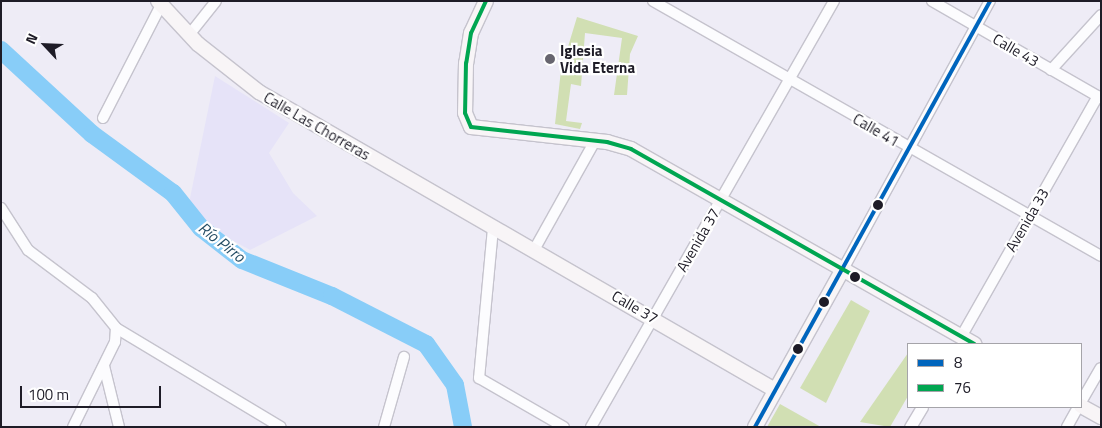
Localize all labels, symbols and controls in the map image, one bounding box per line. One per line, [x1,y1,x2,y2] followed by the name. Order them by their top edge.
[20,20,70,70] north arrow
[19,30,43,47] text: N
[990,30,1042,70] street label: Calle 43
[560,41,635,76] place label: Iglesia Vida Eterna
[544,53,556,65] marker: Iglesia Vida Eterna
[261,88,373,164] street label: Calle Las Chorreras
[850,110,902,150] street label: Calle 41
[1002,185,1052,255] street label: Avenida 33
[873,200,883,210] unlabelled marker
[673,205,723,275] street label: Avenida 37
[195,218,249,266] water label: Río Pirro
[850,272,860,282] unlabelled marker
[609,287,661,327] street label: Calle 37
[819,297,829,307] unlabelled marker
[907,343,1082,408] legend
[793,344,803,354] unlabelled marker
[954,351,962,374] text: 8
[22,376,164,408] scale bar
[954,376,971,399] text: 76
[28,383,69,406] text: 100 m

